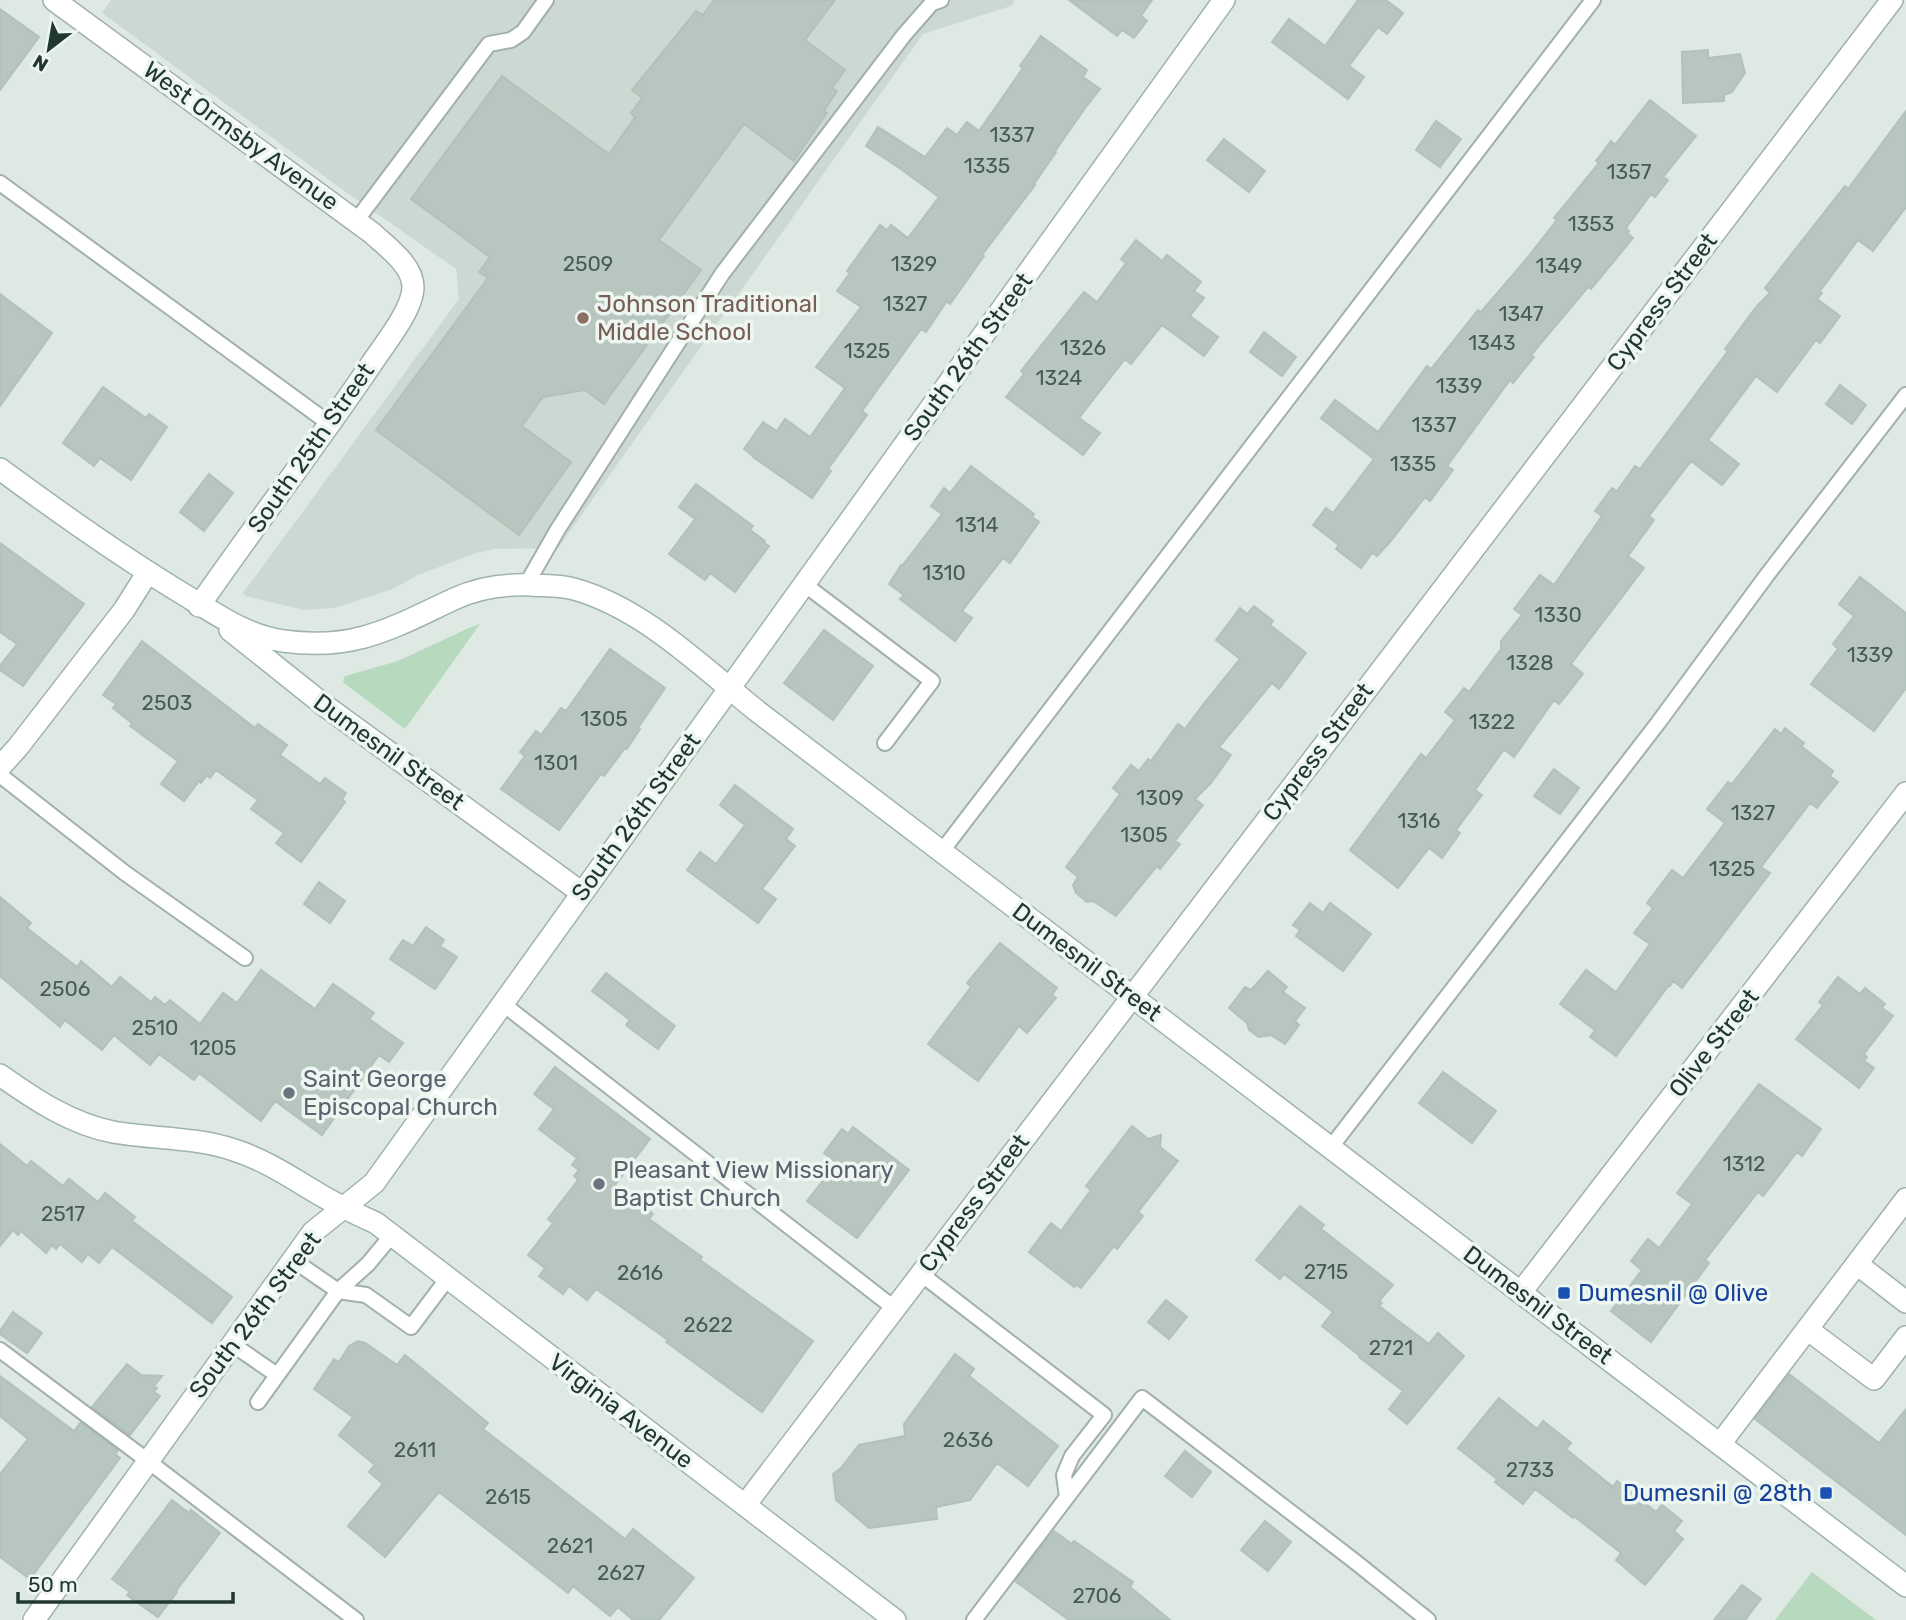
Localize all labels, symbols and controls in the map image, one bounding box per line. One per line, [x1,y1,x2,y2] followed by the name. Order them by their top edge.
[14,14,84,84] north arrow
[29,50,52,77] text: N
[138,56,344,216] street label: West Ormsby Avenue
[989,122,1035,147] house number: 1337
[964,153,1010,178] house number: 1335
[1607,159,1652,184] house number: 1357
[1568,211,1614,236] house number: 1353
[1601,227,1723,377] street label: Cypress Street
[563,251,613,276] house number: 2509
[891,251,937,276] house number: 1329
[1536,253,1582,278] house number: 1349
[898,268,1038,446] street label: South 26th Street
[597,290,818,346] place label: Johnson Traditional Middle School
[883,291,928,316] house number: 1327
[1498,301,1544,326] house number: 1347
[575,310,591,326] marker: Johnson Traditional Middle School
[1468,330,1516,355] house number: 1343
[1060,335,1106,360] house number: 1326
[844,338,890,363] house number: 1325
[242,358,380,538] street label: South 25th Street
[1036,365,1082,390] house number: 1324
[1436,373,1482,398] house number: 1339
[1411,412,1457,437] house number: 1337
[1390,451,1436,476] house number: 1335
[955,512,999,537] house number: 1314
[922,560,966,585] house number: 1310
[1534,602,1582,627] house number: 1330
[1847,642,1893,667] house number: 1339
[1506,650,1554,675] house number: 1328
[1257,677,1379,827] street label: Cypress Street
[308,688,470,816] street label: Dumesnil Street
[142,690,192,715] house number: 2503
[580,706,628,731] house number: 1305
[1469,709,1515,734] house number: 1322
[566,728,706,906] street label: South 26th Street
[534,750,578,775] house number: 1301
[1136,785,1184,810] house number: 1309
[1731,800,1776,825] house number: 1327
[1398,808,1440,833] house number: 1316
[1120,822,1168,847] house number: 1305
[1709,856,1755,881] house number: 1325
[1007,897,1167,1027] street label: Dumesnil Street
[40,976,90,1001] house number: 2506
[1663,983,1765,1103] street label: Olive Street
[132,1015,178,1040] house number: 2510
[189,1035,237,1060] house number: 1205
[303,1065,498,1121] place label: Saint George Episcopal Church
[281,1085,297,1101] marker: Saint George Episcopal Church
[913,1128,1035,1278] street label: Cypress Street
[1723,1151,1765,1176] house number: 1312
[613,1156,894,1212] place label: Pleasant View Missionary Baptist Church
[591,1176,607,1192] marker: Pleasant View Missionary Baptist Church
[41,1201,85,1226] house number: 2517
[183,1226,327,1404] street label: South 26th Street
[1458,1240,1618,1370] street label: Dumesnil Street
[1304,1259,1348,1284] house number: 2715
[617,1260,663,1285] house number: 2616
[1578,1279,1768,1307] place label: Dumesnil @ Olive
[1556,1285,1572,1301] marker: Dumesnil @ Olive
[683,1312,733,1337] house number: 2622
[1369,1335,1413,1360] house number: 2721
[543,1348,699,1474] street label: Virginia Avenue
[943,1427,993,1452] house number: 2636
[394,1437,436,1462] house number: 2611
[1506,1457,1554,1482] house number: 2733
[1623,1479,1812,1507] place label: Dumesnil @ 28th
[485,1484,531,1509] house number: 2615
[1818,1485,1834,1501] marker: Dumesnil @ 28th
[547,1533,593,1558] house number: 2621
[18,1560,233,1604] scale bar
[597,1560,645,1585] house number: 2627
[28,1572,78,1597] text: 50 m
[1072,1583,1122,1608] house number: 2706

